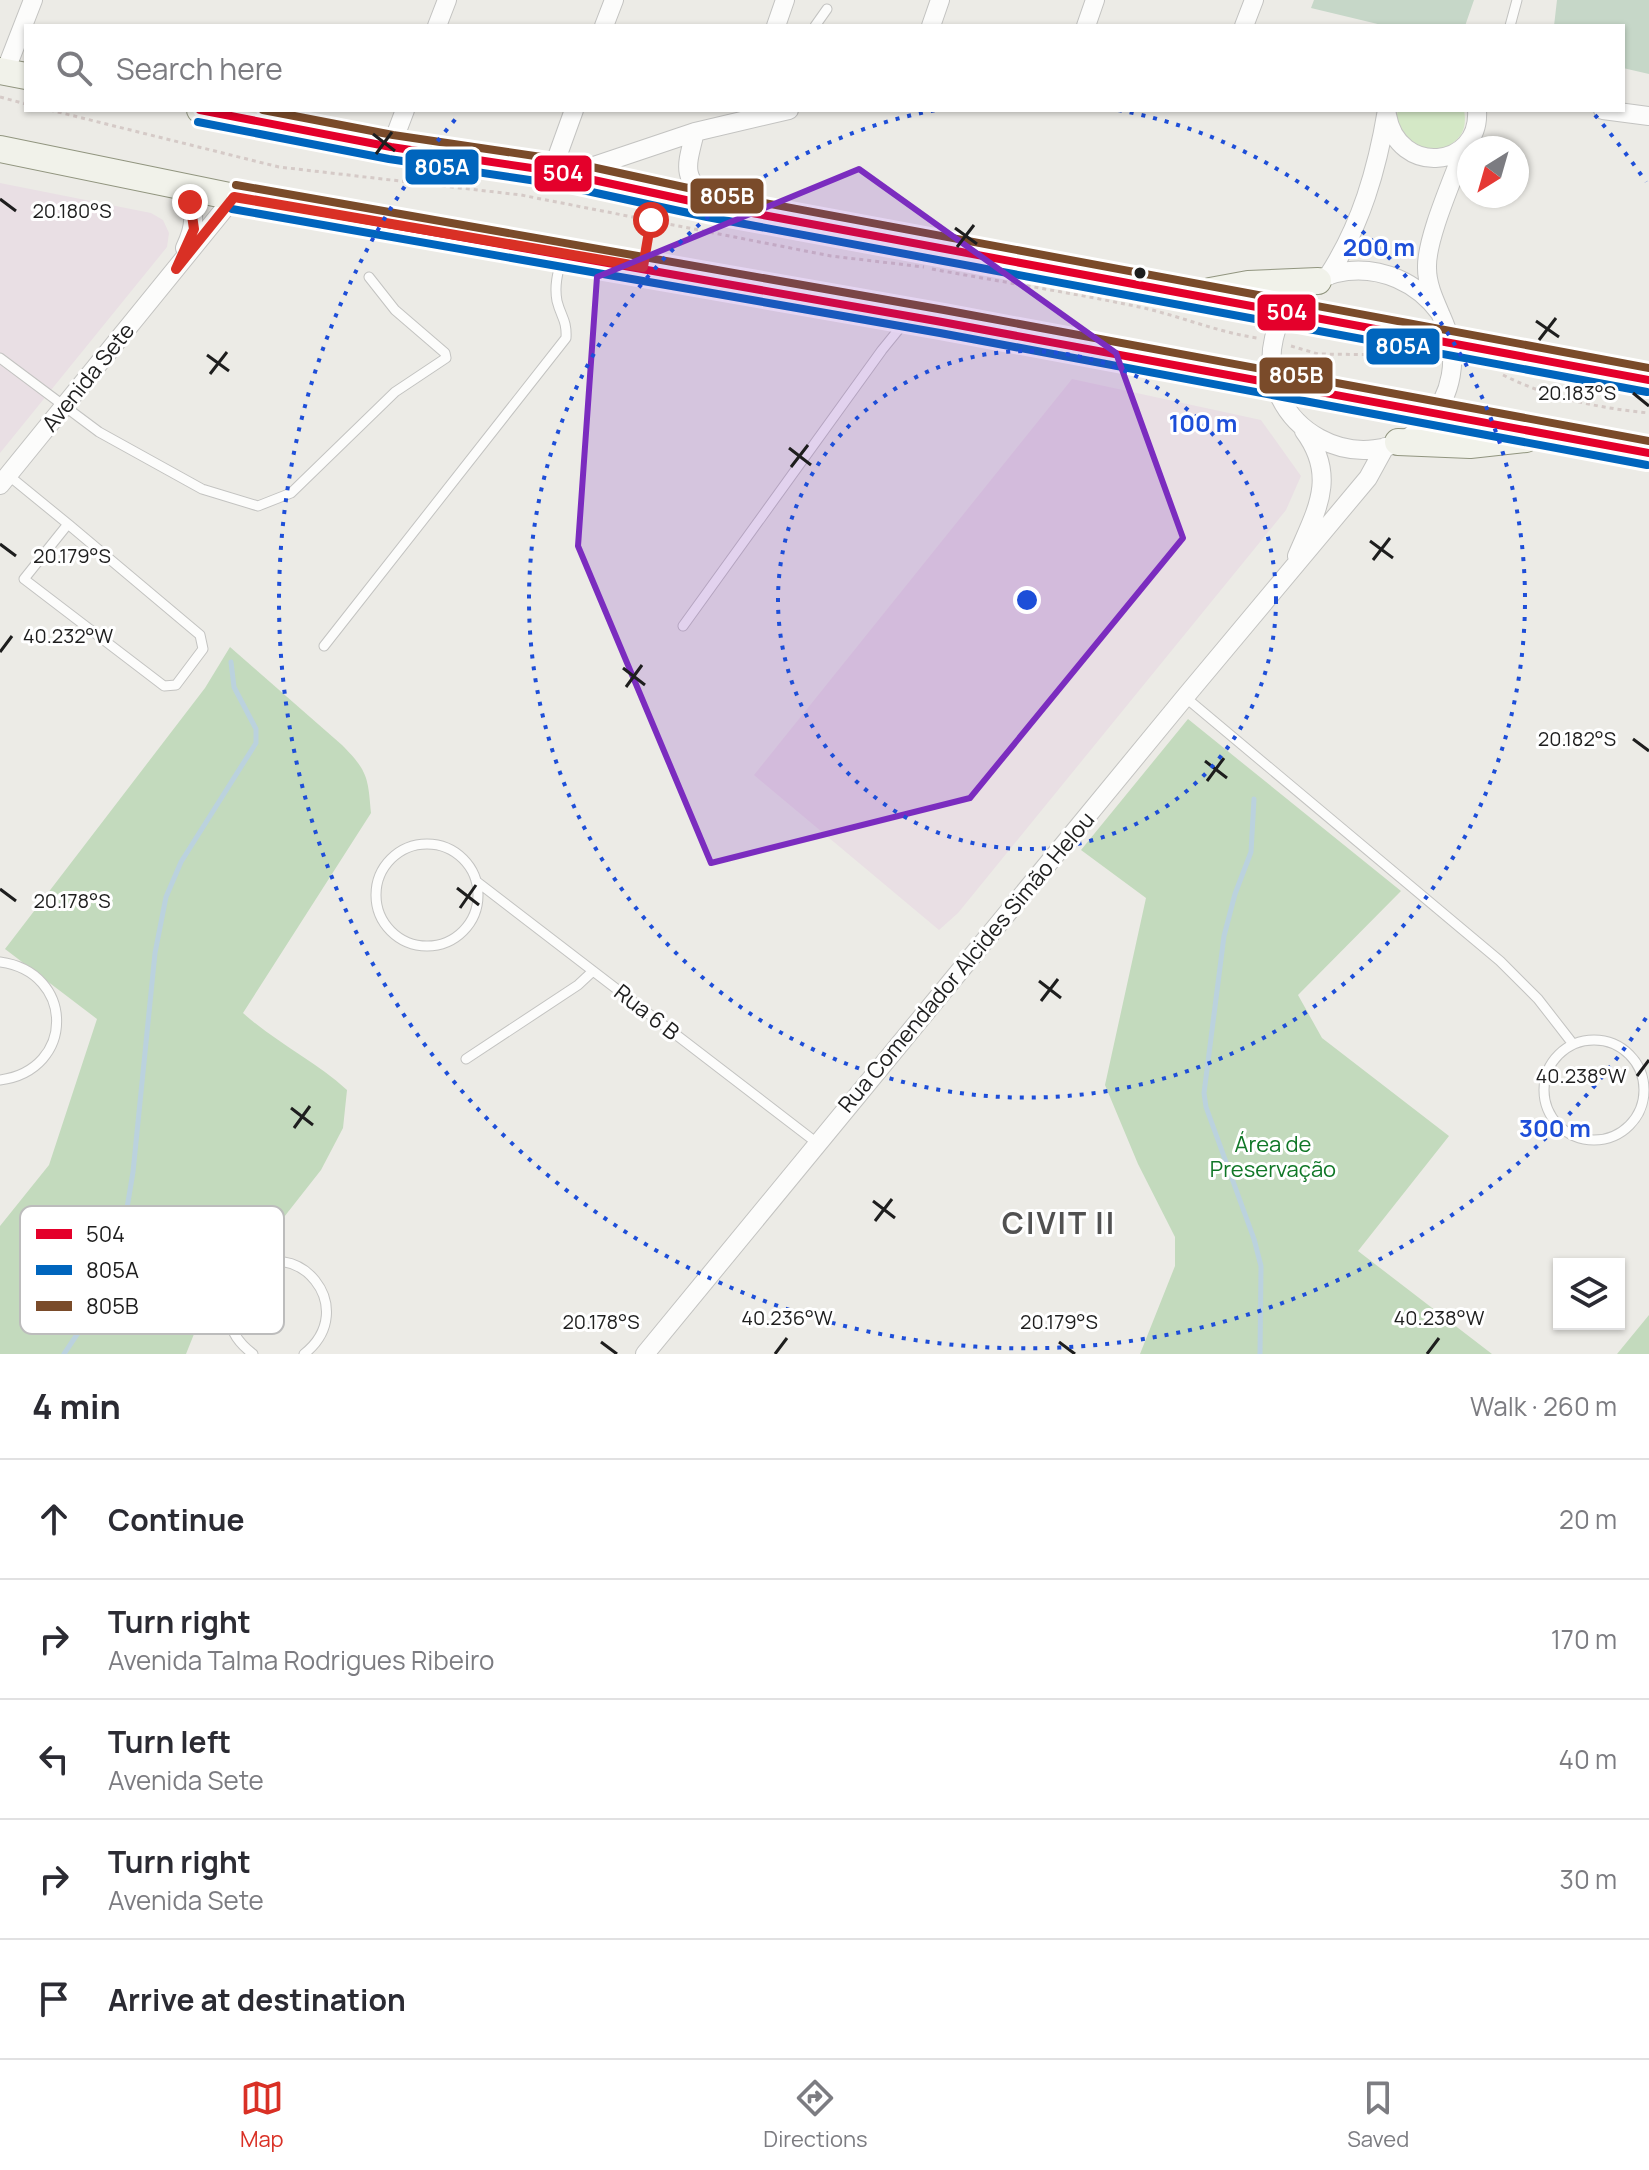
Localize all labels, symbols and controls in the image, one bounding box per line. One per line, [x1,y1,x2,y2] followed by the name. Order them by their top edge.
[24,24,1625,112] search box
[52,46,96,90] icon: search
[116,48,283,89] text: Search here
[1457,136,1529,208] north arrow
[404,148,480,186] line badge: 805A
[414,152,470,182] text: 805A
[533,154,593,193] line badge: 504
[543,158,583,188] text: 504
[689,177,765,215] line badge: 805B
[700,181,754,211] text: 805B
[172,184,208,220] route end
[32,197,112,224] text: 20.180°S
[633,202,669,238] route start
[1343,230,1415,263] text: 200 m
[1132,265,1148,281] unlabelled marker
[1256,293,1317,332] line badge: 504
[1267,297,1307,327] text: 504
[35,316,141,438] street label: Avenida Sete
[1365,327,1441,366] line badge: 805A
[1375,331,1431,361] text: 805A
[1258,356,1334,395] line badge: 805B
[1269,360,1323,390] text: 805B
[1538,379,1616,406] text: 20.183°S
[1169,406,1237,439] text: 100 m
[33,542,111,569] text: 20.179°S
[1013,586,1041,614] centre of rings
[23,622,114,649] text: 40.232°W
[1538,725,1616,752] text: 20.182°S
[831,805,1101,1119] street label: Rua Comendador Alcides Simão Helou
[33,887,111,914] text: 20.178°S
[608,977,686,1047] street label: Rua 6 B
[1536,1062,1627,1089] text: 40.238°W
[1519,1111,1591,1144] text: 300 m
[1210,1129,1336,1184] park label: Área de Preservação
[1002,1202,1116,1243] district label: CIVIT II
[20,1206,284,1334] legend
[86,1219,125,1249] text: 504
[86,1255,139,1285] text: 805A
[1553,1258,1625,1330] map controls
[1553,1258,1625,1330] button: layers
[86,1291,138,1321] text: 805B
[741,1304,833,1331] text: 40.236°W
[1394,1304,1485,1331] text: 40.238°W
[562,1308,640,1335] text: 20.178°S
[1020,1308,1098,1335] text: 20.179°S
[32,1383,121,1429] text: 4 min
[1470,1388,1617,1424] text: Walk · 260 m
[32,1497,76,1541] icon: ahead
[108,1499,244,1540] text: Continue
[1559,1501,1617,1537] text: 20 m
[108,1601,251,1642] text: Turn right
[32,1617,76,1661] icon: right
[1551,1621,1617,1657] text: 170 m
[108,1642,495,1678] text: Avenida Talma Rodrigues Ribeiro
[108,1721,231,1762] text: Turn left
[32,1737,76,1781] icon: left
[1559,1741,1617,1777] text: 40 m
[108,1762,264,1798] text: Avenida Sete
[108,1841,251,1882] text: Turn right
[32,1857,76,1901] icon: right
[1560,1861,1617,1897] text: 30 m
[108,1882,264,1918] text: Avenida Sete
[32,1977,76,2021] icon: arrive
[108,1979,406,2020] text: Arrive at destination
[240,2076,284,2154] tab: Map
[763,2076,868,2154] tab: Directions
[1347,2076,1409,2154] tab: Saved

